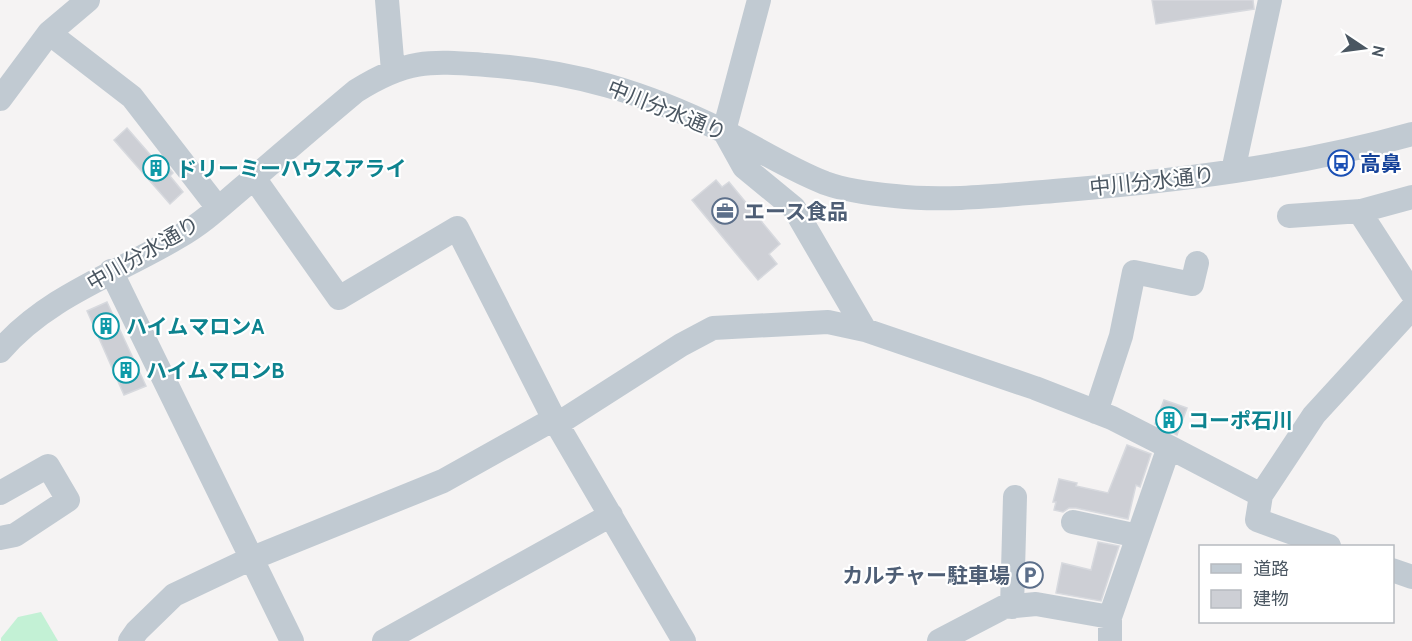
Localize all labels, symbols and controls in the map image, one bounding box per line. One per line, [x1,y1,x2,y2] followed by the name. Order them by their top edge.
[1334,18,1394,78] north arrow
[1368,44,1389,59] text: N
[604,75,730,145] street label: 中川分水通り
[1326,148,1356,178] bus stop icon: 高鼻
[1360,151,1402,176] place label: 高鼻
[141,153,171,183] building icon: ドリーミーハウスアライ
[176,156,407,181] place label: ドリーミーハウスアライ
[1088,162,1216,200] street label: 中川分水通り
[710,196,740,226] office icon: エース食品
[744,199,848,224] place label: エース食品
[82,211,204,295] street label: 中川分水通り
[91,311,121,341] building icon: ハイムマロンA
[126,314,265,339] place label: ハイムマロンA
[111,355,141,385] building icon: ハイムマロンB
[146,358,284,383] place label: ハイムマロンB
[1154,405,1184,435] building icon: コーポ石川
[1188,408,1293,433] place label: コーポ石川
[1199,545,1394,623] legend
[1253,558,1289,580] text: 道路
[1015,560,1045,590] parking icon: カルチャー駐車場
[842,563,1010,588] place label: カルチャー駐車場
[1253,588,1289,610] text: 建物

